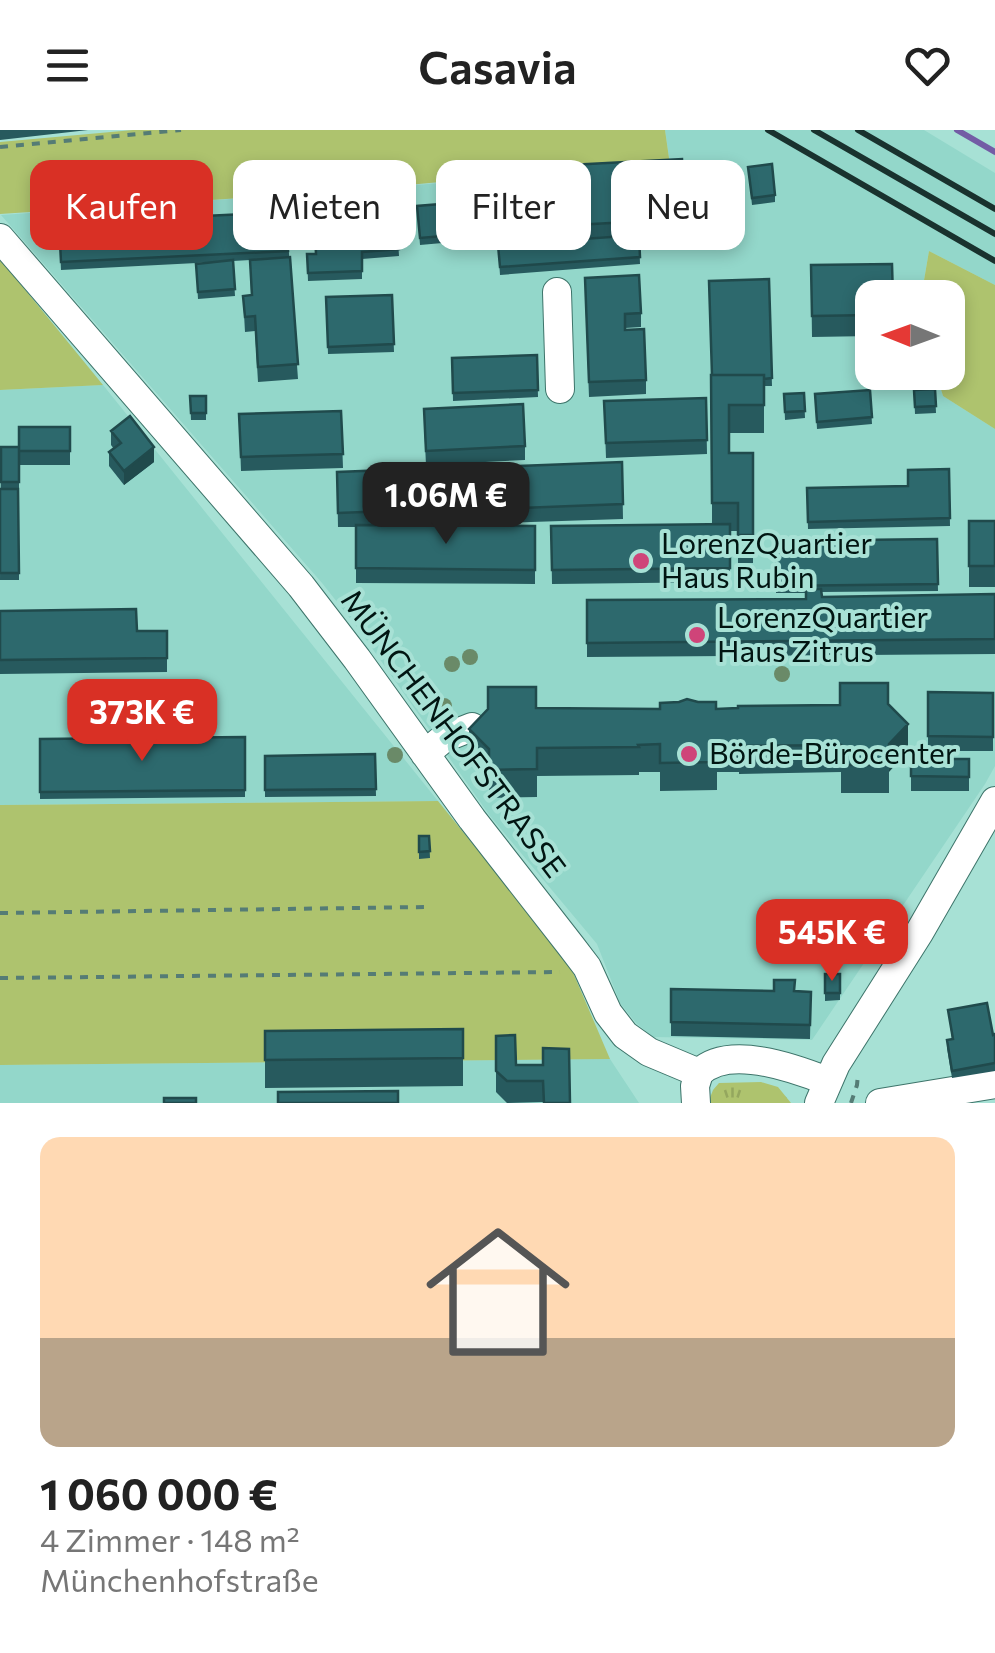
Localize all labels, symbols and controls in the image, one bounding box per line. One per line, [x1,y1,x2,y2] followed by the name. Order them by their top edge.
[40,38,95,93] icon: menu
[418,38,577,93] text: Casavia
[900,38,955,93] icon: heart
[30,160,213,250] chip: Kaufen
[233,160,416,250] chip: Mieten
[436,160,591,250] chip: Filter
[611,160,745,250] chip: Neu
[855,280,965,390] north arrow
[855,280,965,390] map controls
[354,462,538,547] pin: 1.06M €
[385,474,507,514] text: 1.06M €
[661,523,872,594] place label: LorenzQuartier Haus Rubin
[630,550,652,572] marker: LorenzQuartier Haus Rubin
[335,581,575,884] street label: MÜNCHENHOFSTRASSE
[717,597,928,668] place label: LorenzQuartier Haus Zitrus
[686,624,708,646] marker: LorenzQuartier Haus Zitrus
[61,679,223,764] pin: 373K €
[89,691,195,731] text: 373K €
[709,733,957,770] place label: Börde-Bürocenter
[678,743,700,765] marker: Börde-Bürocenter
[751,899,913,984] pin: 545K €
[778,911,886,951] text: 545K €
[408,1202,588,1382] icon: home
[40,1467,278,1519] text: 1 060 000 €
[40,1519,300,1559] text: 4 Zimmer · 148 m²
[40,1559,319,1599] text: Münchenhofstraße

